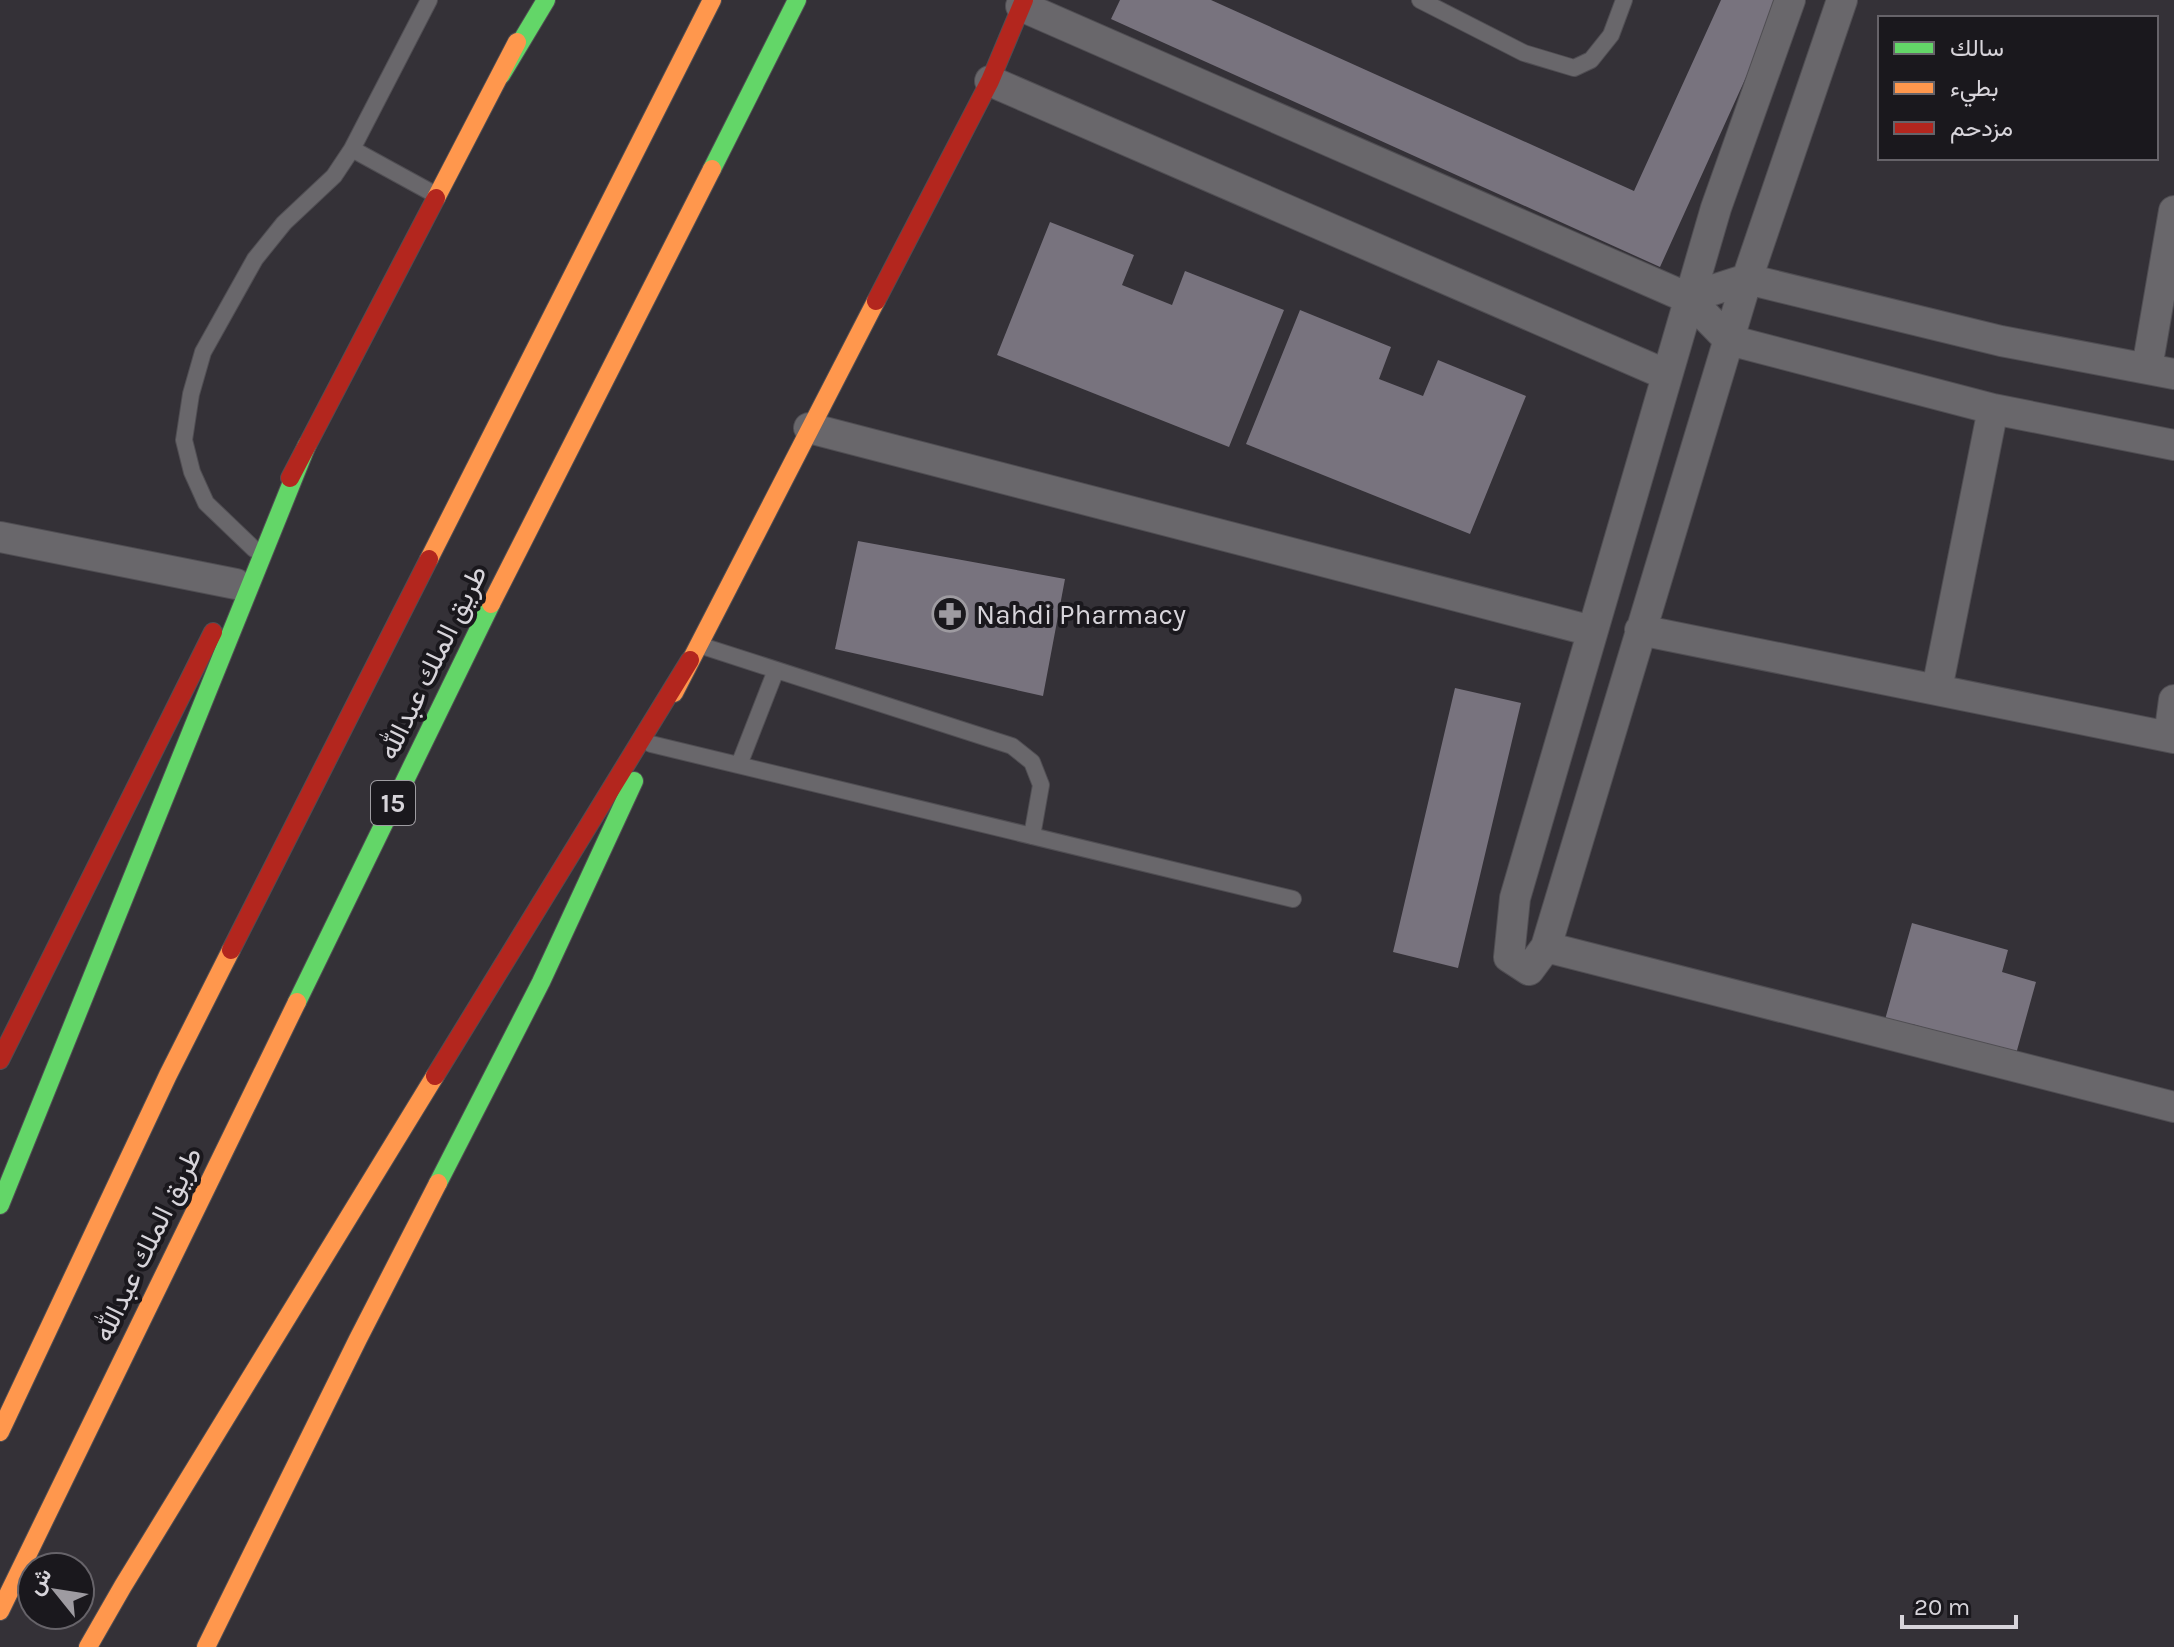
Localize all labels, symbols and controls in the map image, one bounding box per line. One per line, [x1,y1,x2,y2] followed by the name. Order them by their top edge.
[1878,16,2158,160] legend
[1950,34,2004,62] text: سالك
[1950,74,1999,107] text: بطيء
[1950,114,2013,144] text: مزدحم
[371,560,495,765] street label: طريق الملك عبدالله
[931,595,969,633] pharmacy icon: Nahdi Pharmacy
[976,598,1186,631] place label: Nahdi Pharmacy
[371,781,415,825] road number: 15
[86,1142,210,1347] street label: طريق الملك عبدالله
[16,1551,96,1631] north arrow
[22,1564,57,1599] text: ش
[1902,1579,2016,1629] scale bar
[1914,1593,1970,1621] text: 20 m

